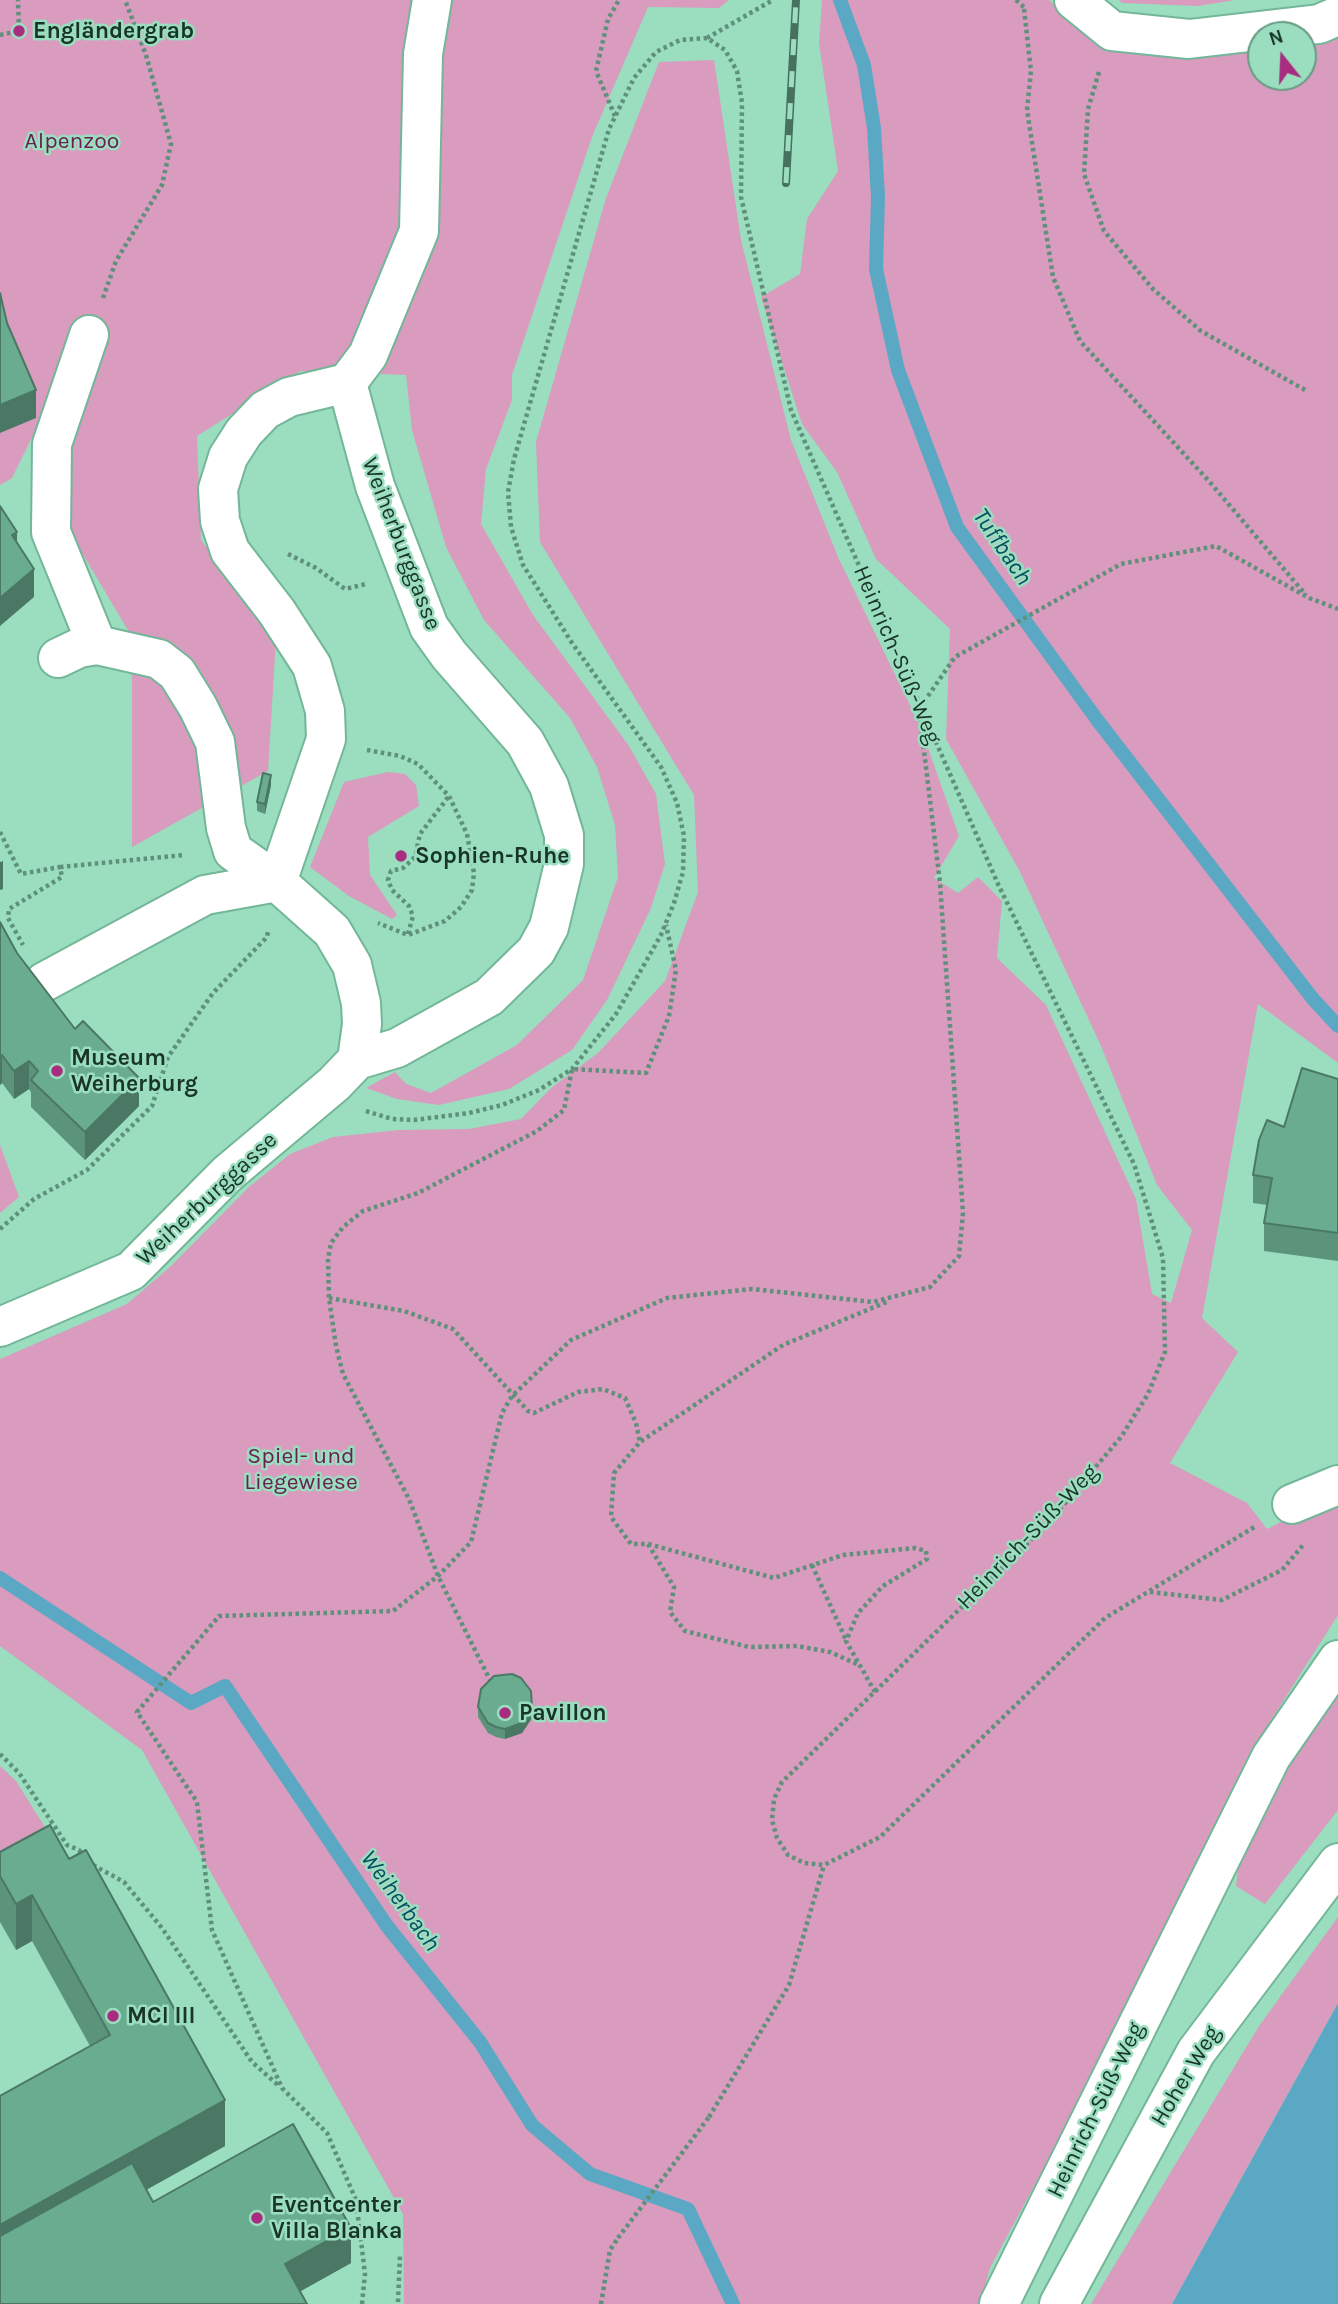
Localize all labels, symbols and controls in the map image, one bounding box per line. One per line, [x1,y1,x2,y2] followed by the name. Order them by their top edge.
[33,17,194,45] place label: Engländergrab
[1247,21,1317,91] north arrow
[11,23,27,39] marker: Engländergrab
[1266,25,1286,50] text: N
[25,127,119,155] park label: Alpenzoo
[355,454,447,634] street label: Weiherburggasse
[966,503,1038,591] water label: Tuffbach
[847,562,947,748] street label: Heinrich-Süß-Weg
[415,842,569,870] place label: Sophien-Ruhe
[393,848,409,864] marker: Sophien-Ruhe
[71,1044,198,1098] place label: Museum Weiherburg
[49,1063,65,1079] marker: Museum Weiherburg
[131,1127,283,1271] street label: Weiherburggasse
[244,1442,358,1496] park label: Spiel- und Liegewiese
[952,1459,1104,1615] street label: Heinrich-Süß-Weg
[519,1699,607,1727] place label: Pavillon
[497,1705,513,1721] marker: Pavillon
[354,1845,446,1957] water label: Weiherbach
[127,2002,196,2030] place label: MCI III
[105,2008,121,2024] marker: MCI III
[1042,2018,1150,2202] street label: Heinrich-Süß-Weg
[1145,2021,1227,2131] street label: Hoher Weg
[271,2191,402,2245] place label: Eventcenter Villa Blanka
[249,2210,265,2226] marker: Eventcenter Villa Blanka

